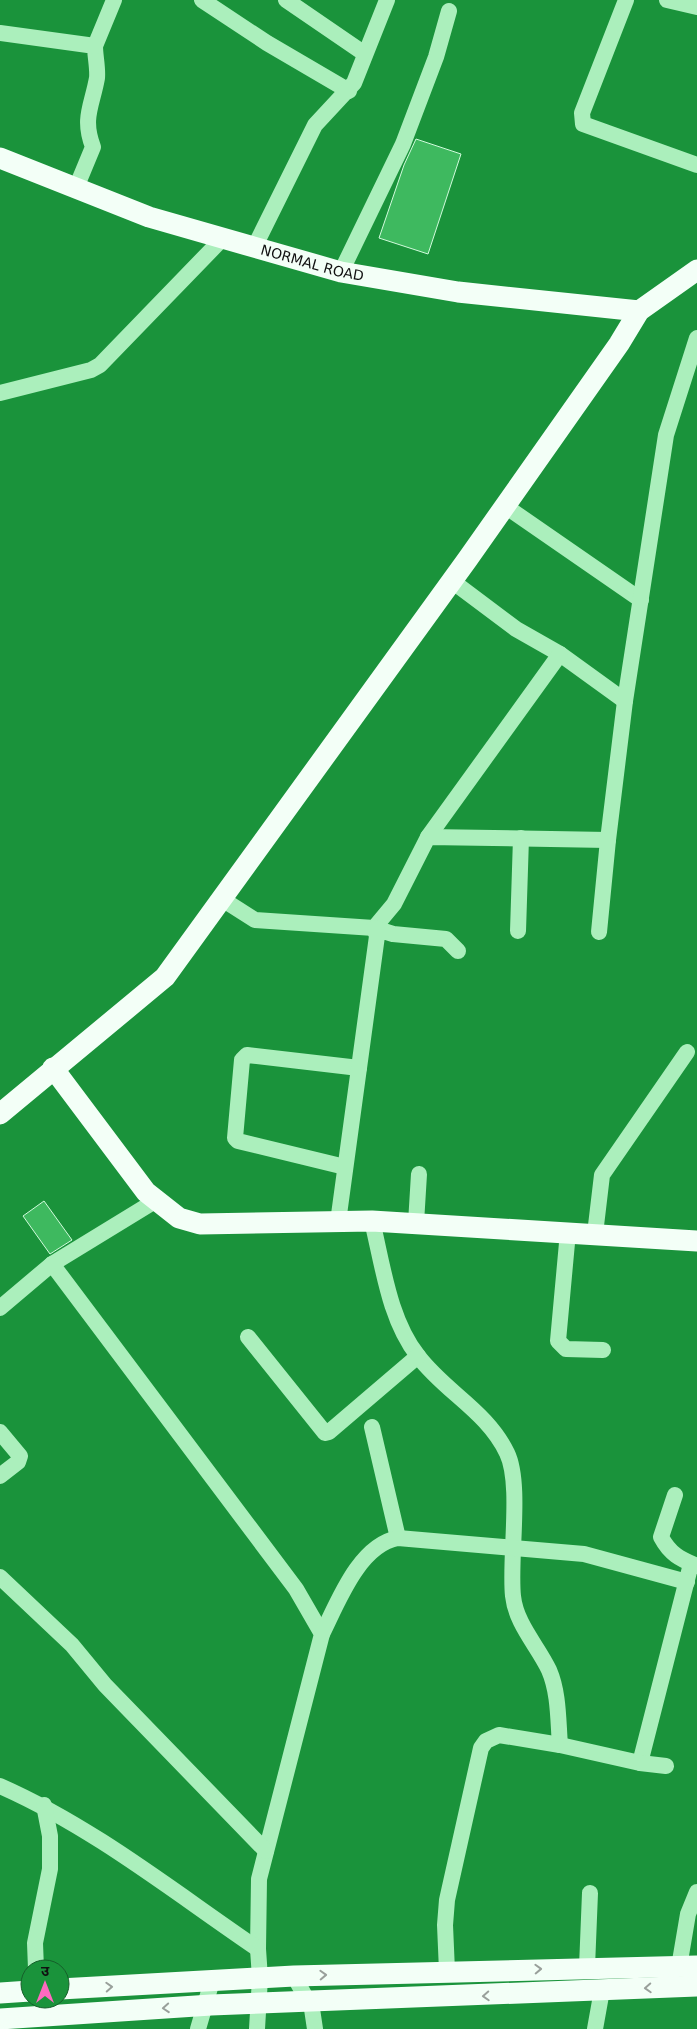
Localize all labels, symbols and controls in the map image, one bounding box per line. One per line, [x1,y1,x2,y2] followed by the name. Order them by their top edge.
[259,241,365,284] street label: NORMAL ROAD
[20,1959,70,2009] north arrow
[41,1963,50,1979] text: उ
[535,1963,543,1974] one-way arrow
[320,1969,328,1980] one-way arrow
[105,1981,113,1992] one-way arrow
[644,1983,652,1994] one-way arrow
[482,1990,490,2001] one-way arrow
[162,2002,170,2013] one-way arrow

